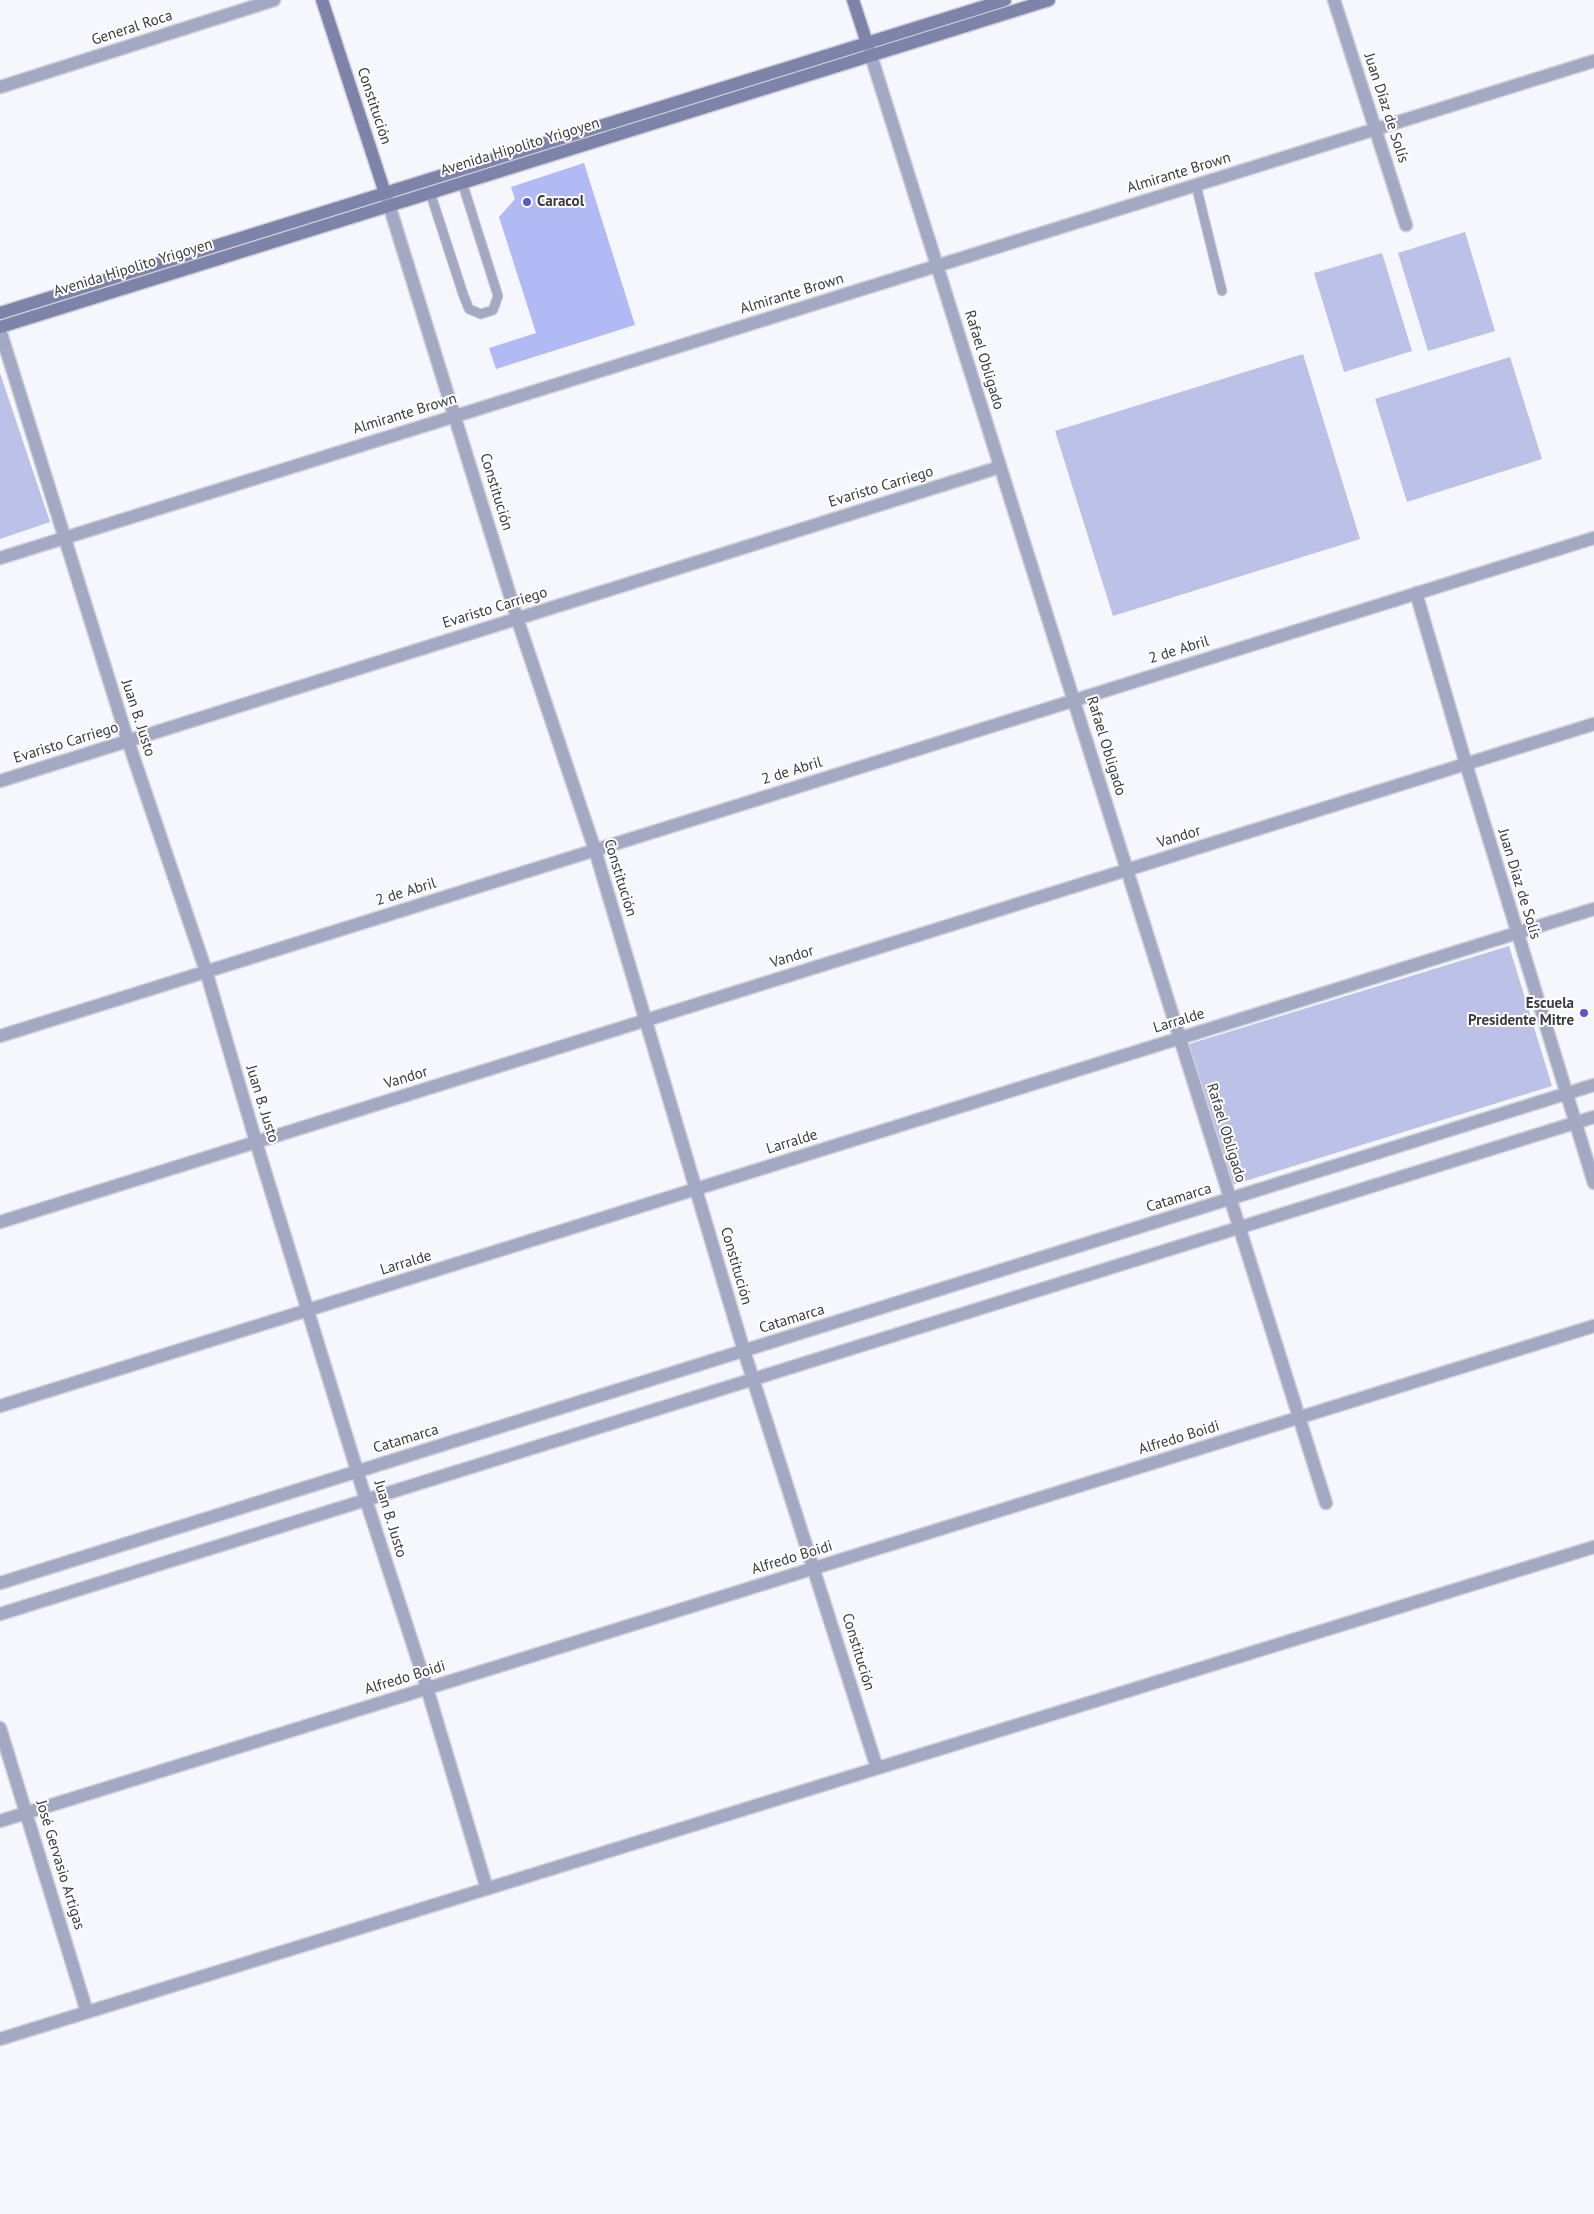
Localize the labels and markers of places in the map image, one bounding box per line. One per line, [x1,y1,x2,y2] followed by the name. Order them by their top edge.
[537,193,584,211] place label: Caracol
[521,196,533,208] marker: Caracol
[1468,995,1574,1030] place label: Escuela Presidente Mitre
[1578,1007,1590,1019] marker: Escuela Presidente Mitre

